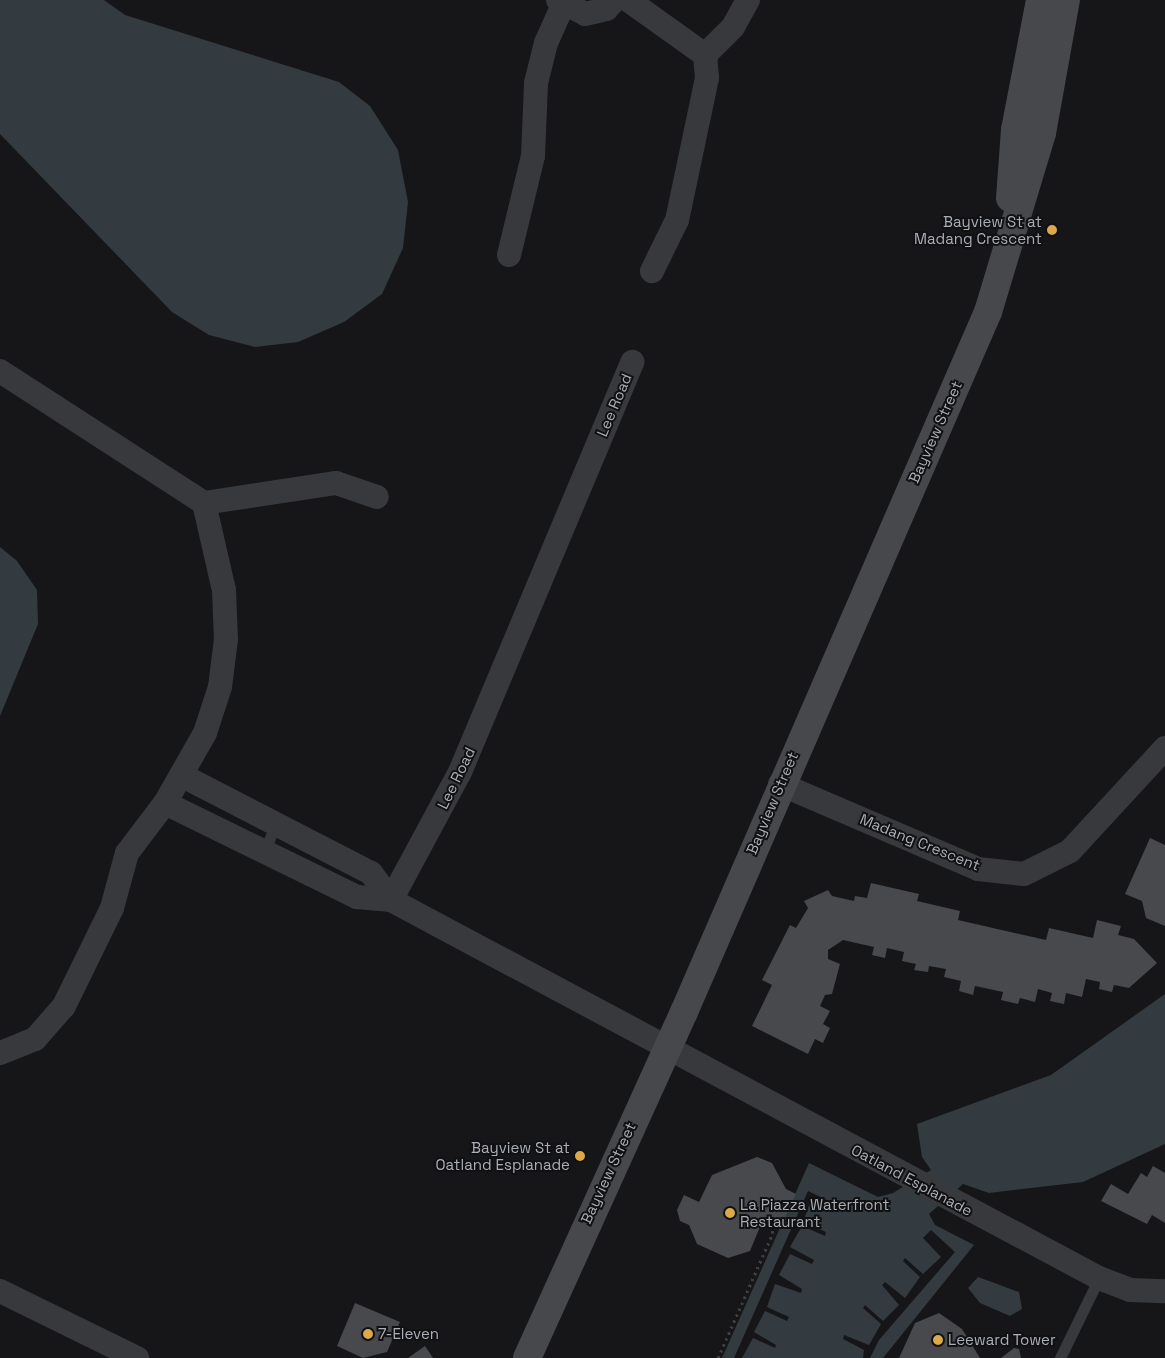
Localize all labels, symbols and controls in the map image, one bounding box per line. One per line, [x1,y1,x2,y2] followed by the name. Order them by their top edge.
[914,212,1042,247] place label: Bayview St at Madang Crescent
[1046,224,1058,236] marker: Bayview St at Madang Crescent
[593,371,635,439] street label: Lee Road
[904,378,966,486] street label: Bayview Street
[433,744,479,812] street label: Lee Road
[742,749,802,857] street label: Bayview Street
[857,810,983,874] street label: Madang Crescent
[577,1119,639,1227] street label: Bayview Street
[435,1138,570,1173] place label: Bayview St at Oatland Esplanade
[848,1140,976,1220] street label: Oatland Esplanade
[574,1150,586,1162] marker: Bayview St at Oatland Esplanade
[740,1195,890,1230] place label: La Piazza Waterfront Restaurant
[724,1207,736,1219] marker: La Piazza Waterfront Restaurant
[378,1325,439,1343] place label: 7-Eleven
[362,1328,374,1340] marker: 7-Eleven
[948,1331,1056,1349] place label: Leeward Tower
[932,1334,944,1346] marker: Leeward Tower

